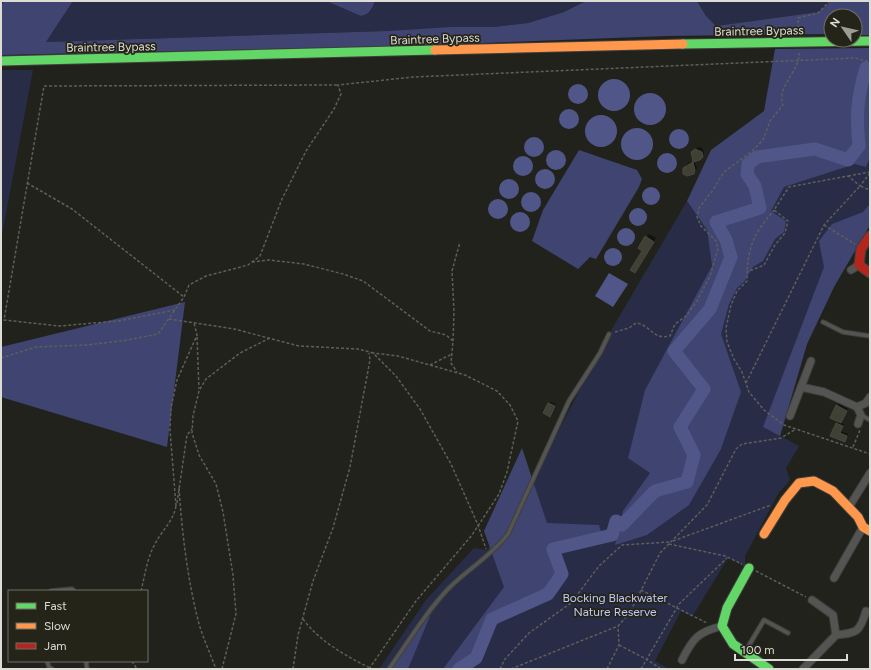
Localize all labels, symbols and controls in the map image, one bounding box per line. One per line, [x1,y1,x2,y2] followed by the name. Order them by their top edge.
[823,8,863,48] north arrow
[827,16,843,30] text: N
[714,23,804,39] street label: Braintree Bypass
[390,30,480,48] street label: Braintree Bypass
[66,39,156,55] street label: Braintree Bypass
[8,590,148,662] legend
[563,591,668,619] park label: Bocking Blackwater Nature Reserve
[44,599,67,613] text: Fast
[44,619,71,633] text: Slow
[735,636,847,662] scale bar
[44,639,67,653] text: Jam
[741,643,775,657] text: 100 m

